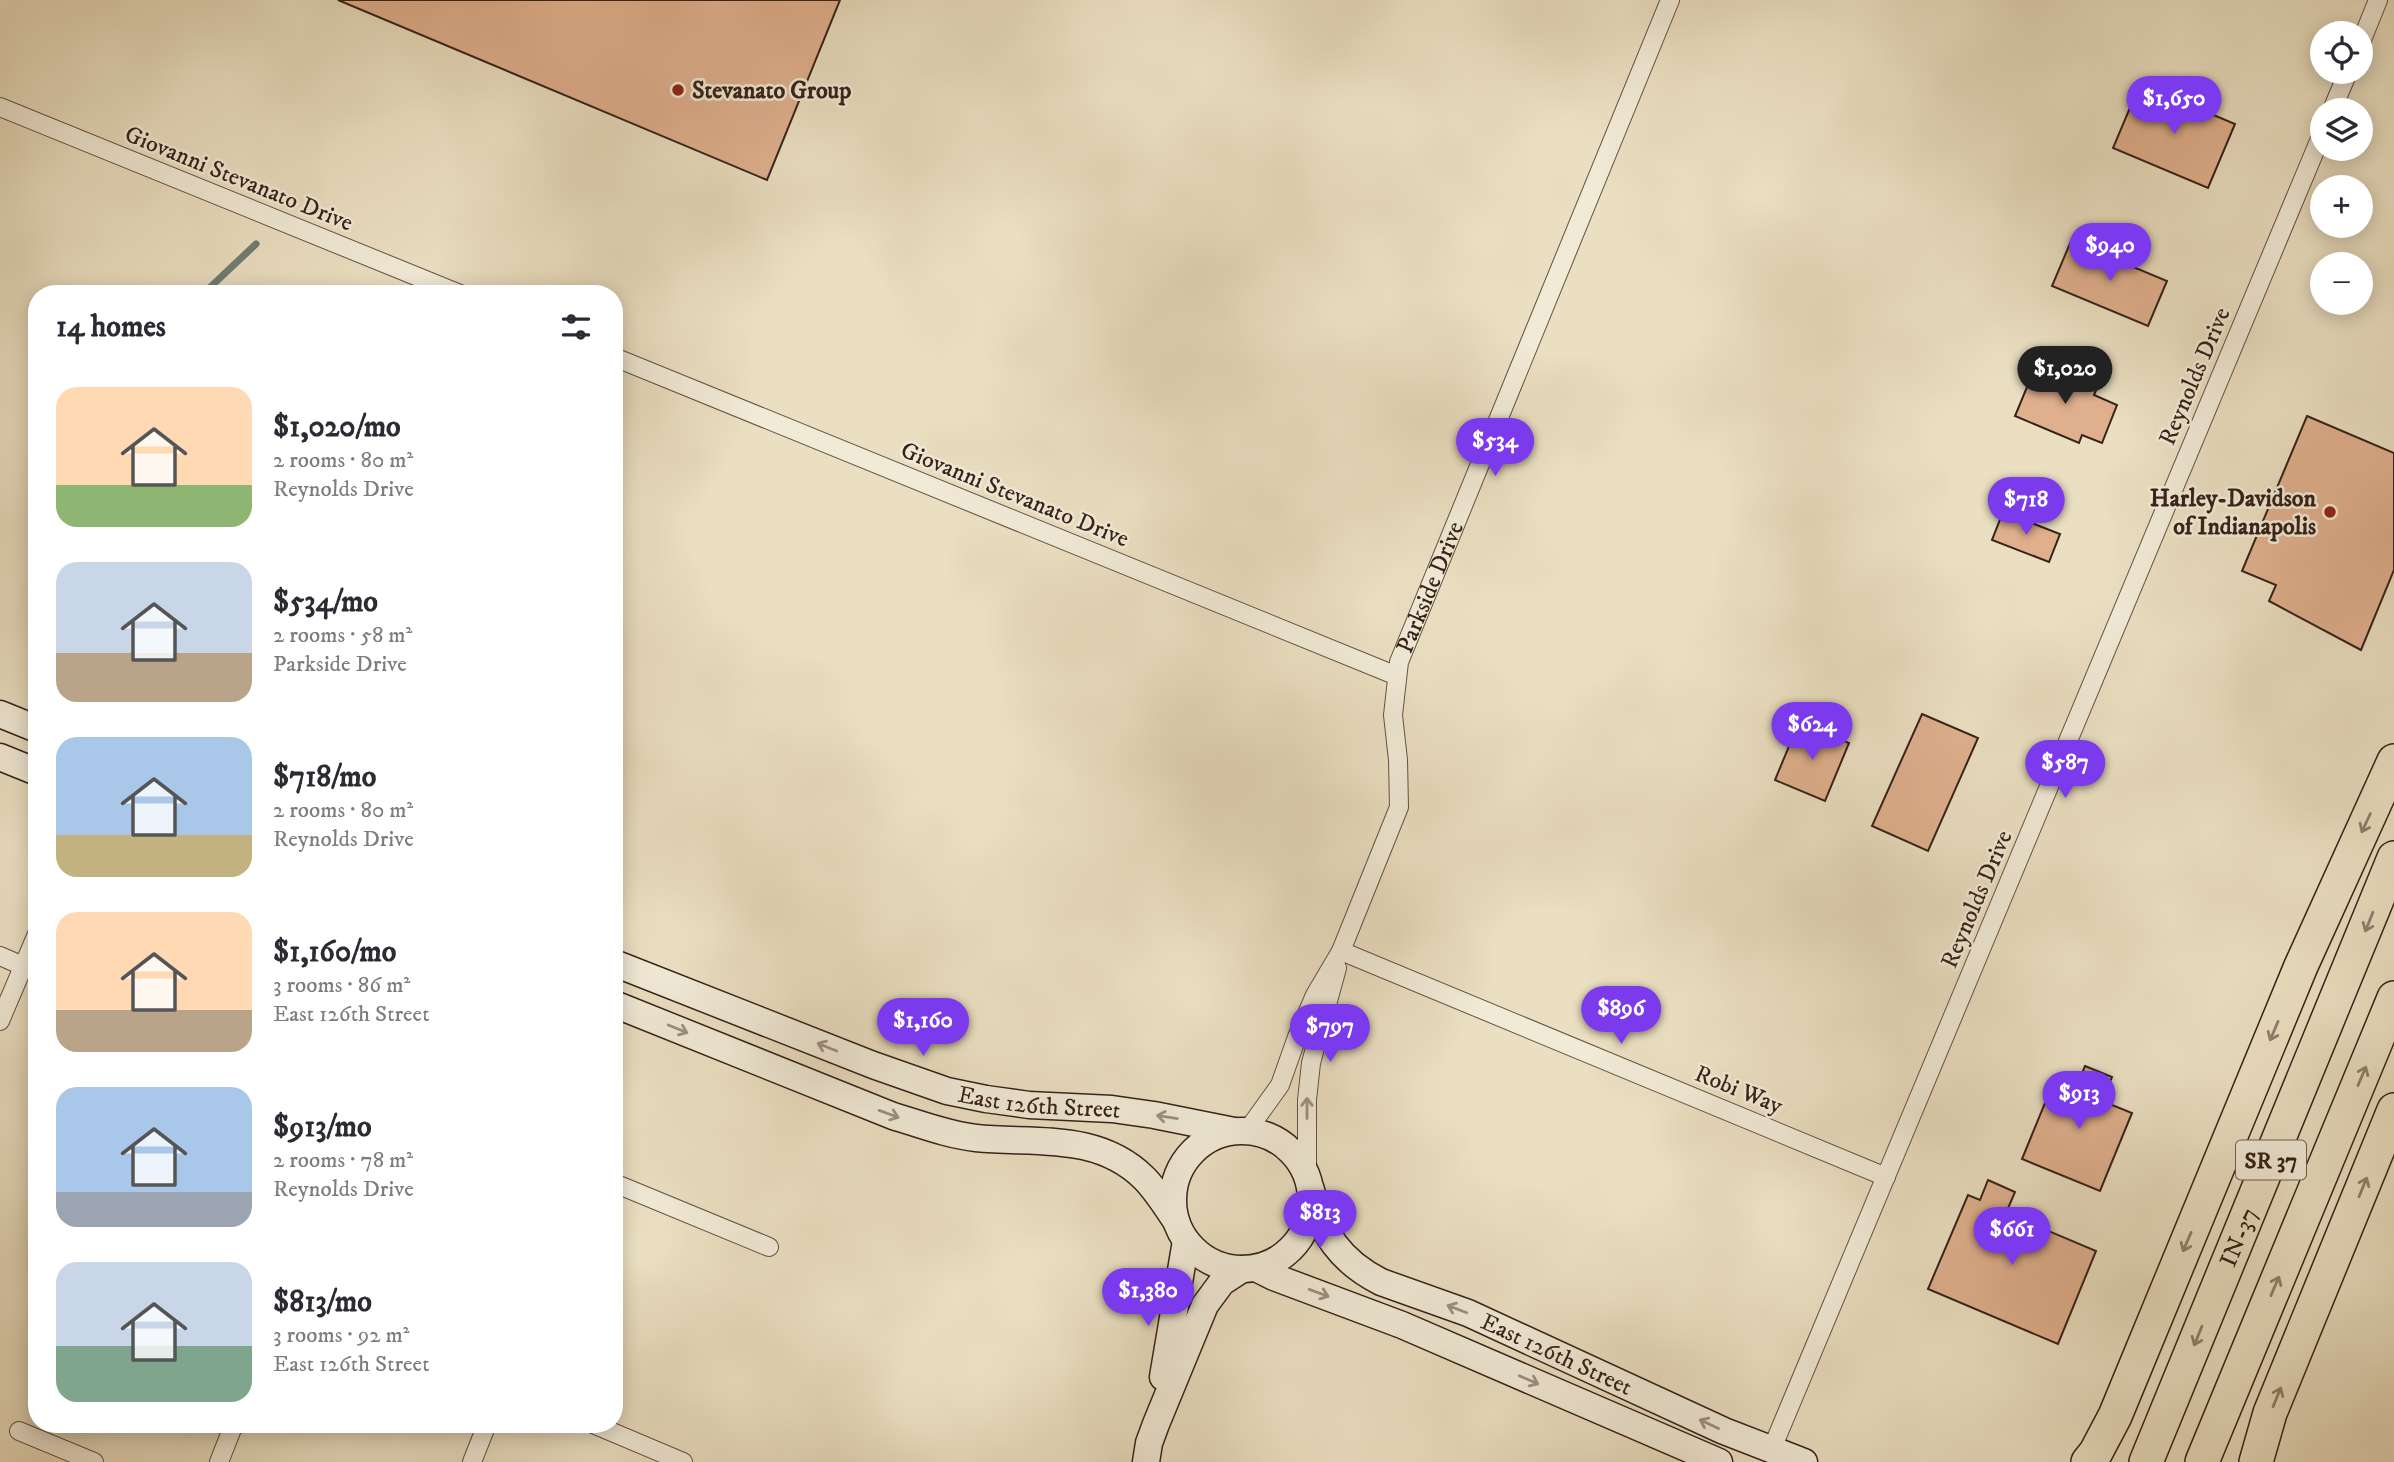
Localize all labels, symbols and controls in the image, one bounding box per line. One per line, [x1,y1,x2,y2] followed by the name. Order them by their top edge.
[2310,21,2373,315] map controls
[2310,21,2373,84] button: locate
[692,76,851,106] place label: Stevanato Group
[2117,76,2231,136] pin: $1,650
[670,82,686,98] marker: Stevanato Group
[2143,84,2205,113] text: $1,650
[2310,98,2373,161] button: layers
[120,119,357,238] street label: Giovanni Stevanato Drive
[2310,175,2373,238] button: +
[2069,224,2151,283] pin: $940
[2085,231,2135,260] text: $940
[2310,252,2373,315] button: −
[2152,303,2237,450] street label: Reynolds Drive
[557,308,595,346] icon: filters
[56,309,166,346] text: 14 homes
[2008,346,2122,406] pin: $1,020
[2033,354,2097,383] text: $1,020
[273,409,401,446] text: $1,020/mo
[112,415,196,499] icon: home
[1454,419,1536,478] pin: $534
[1472,426,1518,455] text: $534
[896,435,1133,554] street label: Giovanni Stevanato Drive
[273,446,413,475] text: 2 rooms · 80 m²
[273,475,414,504] text: Reynolds Drive
[1985,477,2067,537] pin: $718
[2150,484,2316,542] place label: Harley-Davidson of Indianapolis
[2004,485,2048,514] text: $718
[2322,504,2338,520] marker: Harley-Davidson of Indianapolis
[1390,517,1471,658] street label: Parkside Drive
[273,584,378,621] text: $534/mo
[112,590,196,674] icon: home
[273,621,412,650] text: 2 rooms · 58 m²
[273,650,407,679] text: Parkside Drive
[1771,702,1853,762] pin: $624
[1787,710,1837,739] text: $624
[2024,740,2106,800] pin: $587
[2041,748,2089,777] text: $587
[273,759,376,796] text: $718/mo
[112,765,196,849] icon: home
[273,796,413,825] text: 2 rooms · 80 m²
[2359,812,2372,833] one-way arrow
[273,825,414,854] text: Reynolds Drive
[1934,826,2019,973] street label: Reynolds Drive
[2361,910,2374,932] one-way arrow
[273,934,396,971] text: $1,160/mo
[112,940,196,1024] icon: home
[273,971,410,1000] text: 3 rooms · 86 m²
[1580,986,1662,1046] pin: $896
[1597,994,1645,1023] text: $896
[866,998,980,1058] pin: $1,160
[273,1000,430,1029] text: East 126th Street
[1289,1004,1371,1064] pin: $797
[893,1006,953,1035] text: $1,160
[1306,1012,1354,1041] text: $797
[2267,1020,2280,1042] one-way arrow
[666,1024,688,1037] one-way arrow
[816,1040,838,1053] one-way arrow
[1690,1059,1788,1121] street label: Robi Way
[2356,1065,2369,1087] one-way arrow
[2038,1072,2120,1131] pin: $913
[2059,1079,2099,1108] text: $913
[955,1080,1123,1126] street label: East 126th Street
[1300,1097,1314,1120] one-way arrow
[273,1109,372,1146] text: $913/mo
[877,1109,899,1121] one-way arrow
[1156,1110,1179,1123] one-way arrow
[112,1115,196,1199] icon: home
[2236,1140,2306,1180] road number: SR 37
[273,1146,413,1175] text: 2 rooms · 78 m²
[273,1175,414,1204] text: Reynolds Drive
[2357,1176,2370,1198] one-way arrow
[1279,1190,1361,1250] pin: $813
[1299,1198,1341,1227] text: $813
[2214,1204,2265,1271] street label: IN-37
[1971,1208,2053,1267] pin: $661
[1990,1215,2034,1244] text: $661
[2179,1230,2192,1252] one-way arrow
[1091,1268,1205,1328] pin: $1,380
[2269,1275,2282,1297] one-way arrow
[1118,1276,1178,1305] text: $1,380
[273,1284,372,1321] text: $813/mo
[1307,1288,1329,1300] one-way arrow
[112,1290,196,1374] icon: home
[1447,1302,1469,1314] one-way arrow
[1476,1307,1637,1403] street label: East 126th Street
[273,1321,410,1350] text: 3 rooms · 92 m²
[2191,1325,2204,1346] one-way arrow
[273,1350,430,1379] text: East 126th Street
[1518,1374,1539,1387] one-way arrow
[2271,1387,2284,1409] one-way arrow
[1698,1417,1720,1430] one-way arrow

